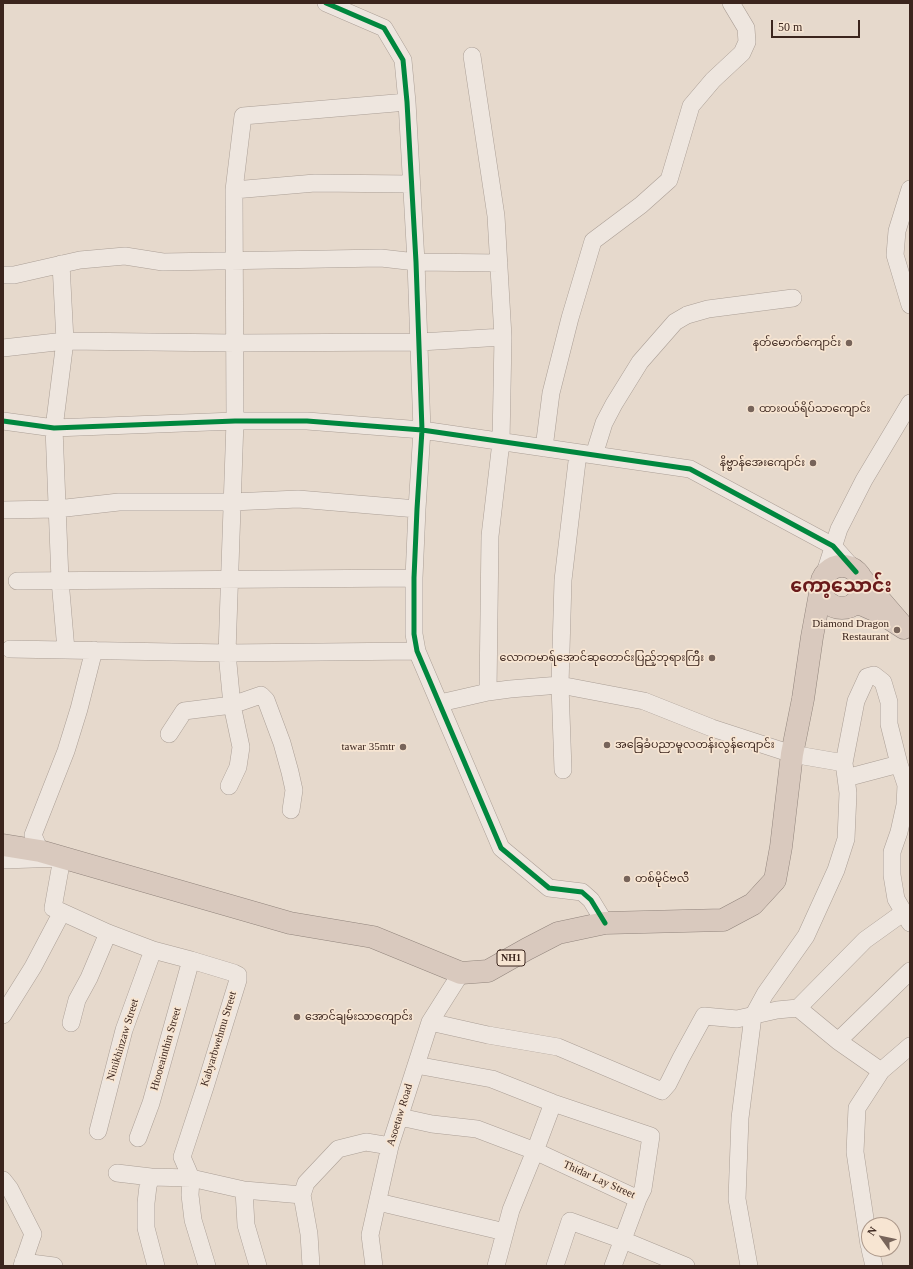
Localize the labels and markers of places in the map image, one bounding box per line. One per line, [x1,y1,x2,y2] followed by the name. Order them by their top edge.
[753,336,841,350] place label: နတ်မောက်ကျောင်း
[844,338,854,348] marker: နတ်မောက်ကျောင်း
[759,402,870,416] place label: ထားဝယ်ရိပ်သာကျောင်း
[746,404,756,414] marker: ထားဝယ်ရိပ်သာကျောင်း
[720,456,805,470] place label: နိဗ္ဗာန်အေးကျောင်း
[808,458,818,468] marker: နိဗ္ဗာန်အေးကျောင်း
[812,617,889,643] place label: Diamond Dragon Restaurant
[892,625,902,635] marker: Diamond Dragon Restaurant
[500,651,704,665] place label: လောကမာရ်အောင်ဆုတောင်းပြည့်ဘုရားကြီး
[707,653,717,663] marker: လောကမာရ်အောင်ဆုတောင်းပြည့်ဘုရားကြီး
[615,738,774,752] place label: အခြေခံပညာမူလတန်းလွန်ကျောင်း
[342,740,395,754] place label: tawar 35mtr
[602,740,612,750] marker: အခြေခံပညာမူလတန်းလွန်ကျောင်း
[398,742,408,752] marker: tawar 35mtr
[635,872,689,886] place label: တစ်မိုင်ဗလီ
[622,874,632,884] marker: တစ်မိုင်ဗလီ
[305,1010,413,1024] place label: အောင်ချမ်းသာကျောင်း
[292,1012,302,1022] marker: အောင်ချမ်းသာကျောင်း

